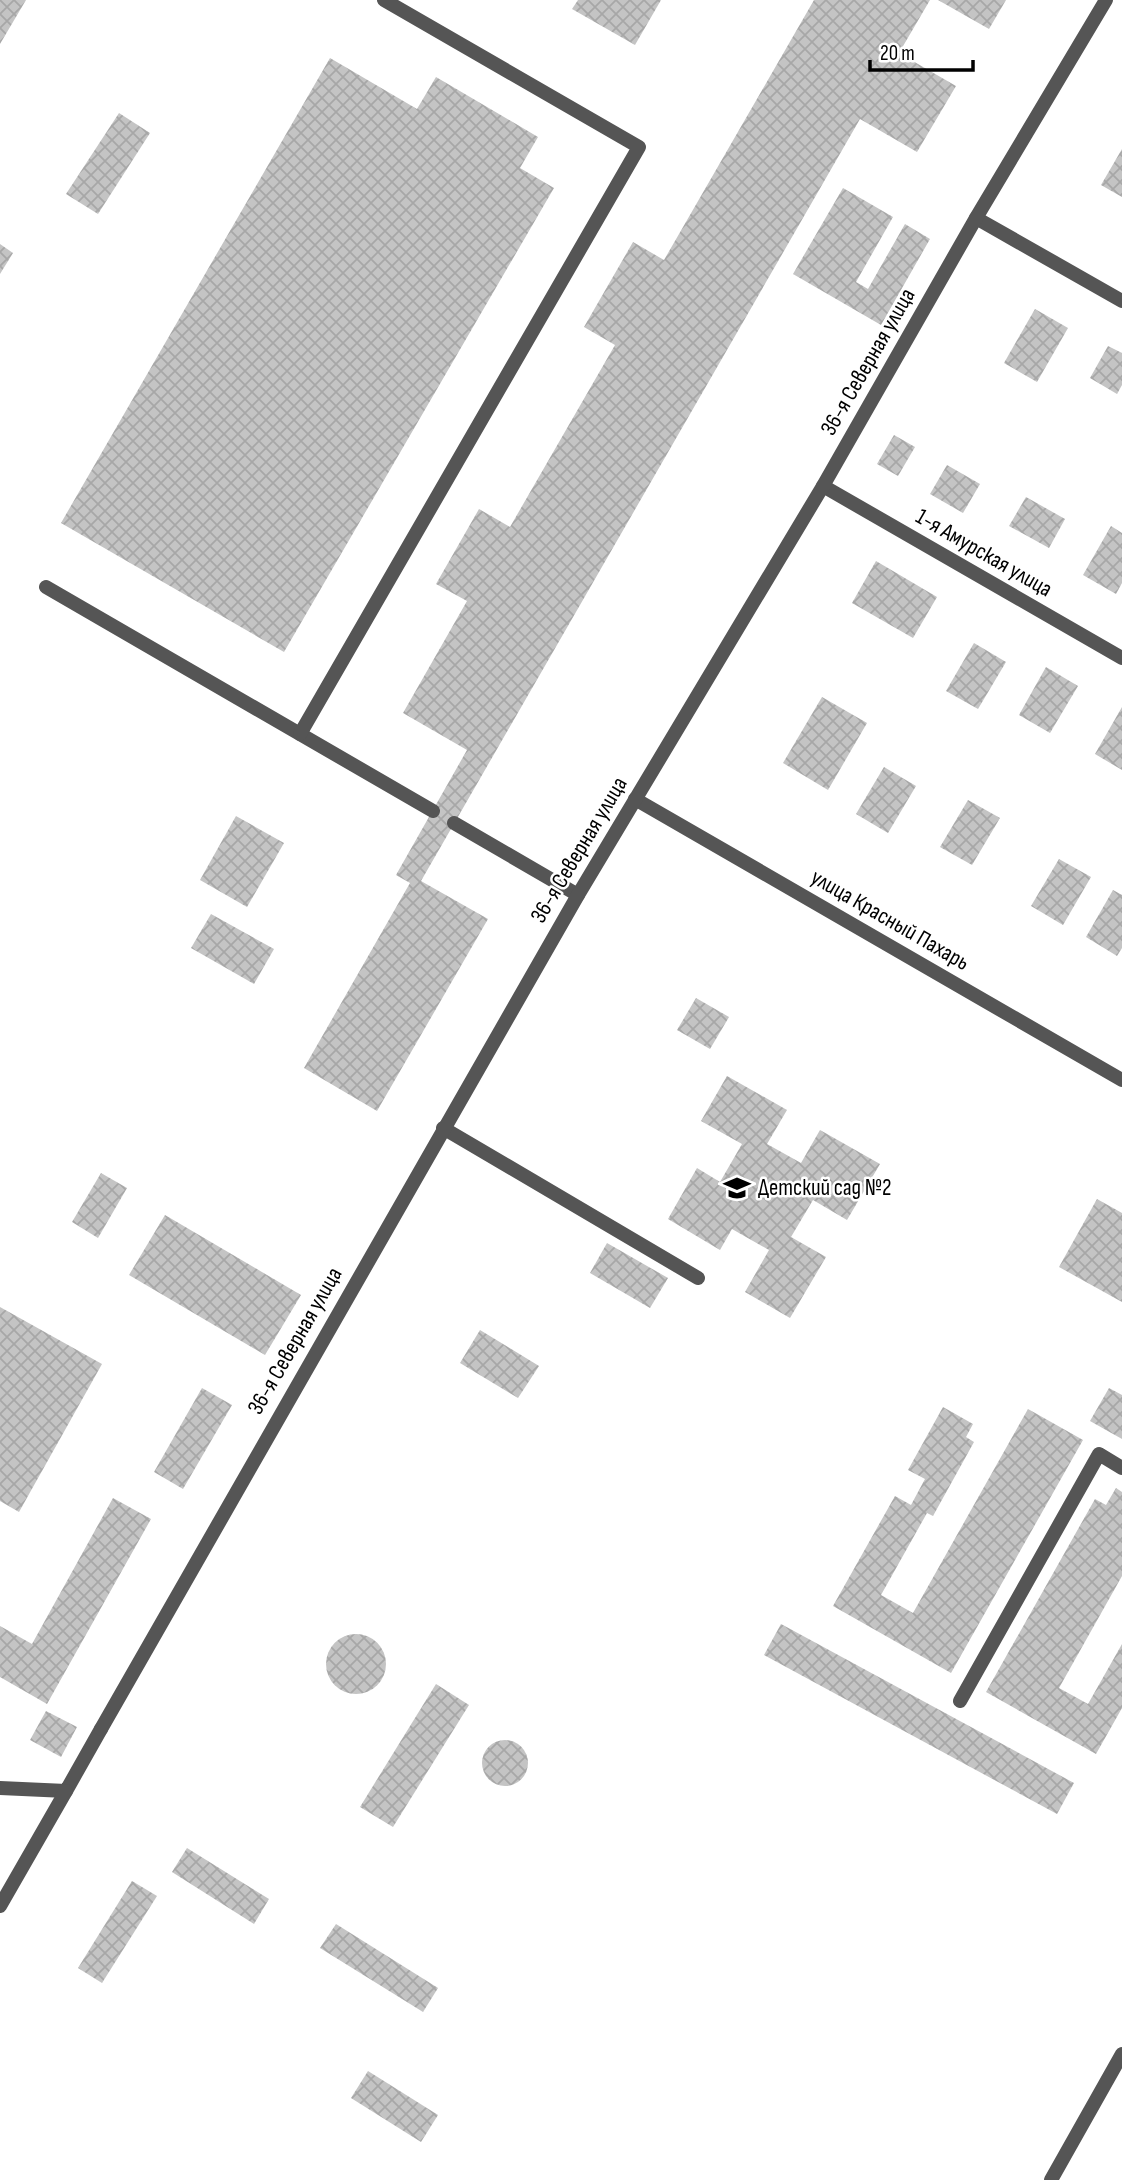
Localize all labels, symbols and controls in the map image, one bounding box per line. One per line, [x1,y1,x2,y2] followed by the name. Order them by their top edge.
[870,28,973,72] scale bar
[880,41,915,66] text: 20 m
[815,283,921,441] street label: 36-я Северная улица
[911,503,1057,603] street label: 1-я Амурская улица
[524,772,634,928] street label: 36-я Северная улица
[806,863,974,977] street label: улица Красный Пахарь
[722,1173,752,1203] school or university icon: Детский сад №2
[758,1174,892,1202] place label: Детский сад №2
[242,1262,348,1420] street label: 36-я Северная улица

